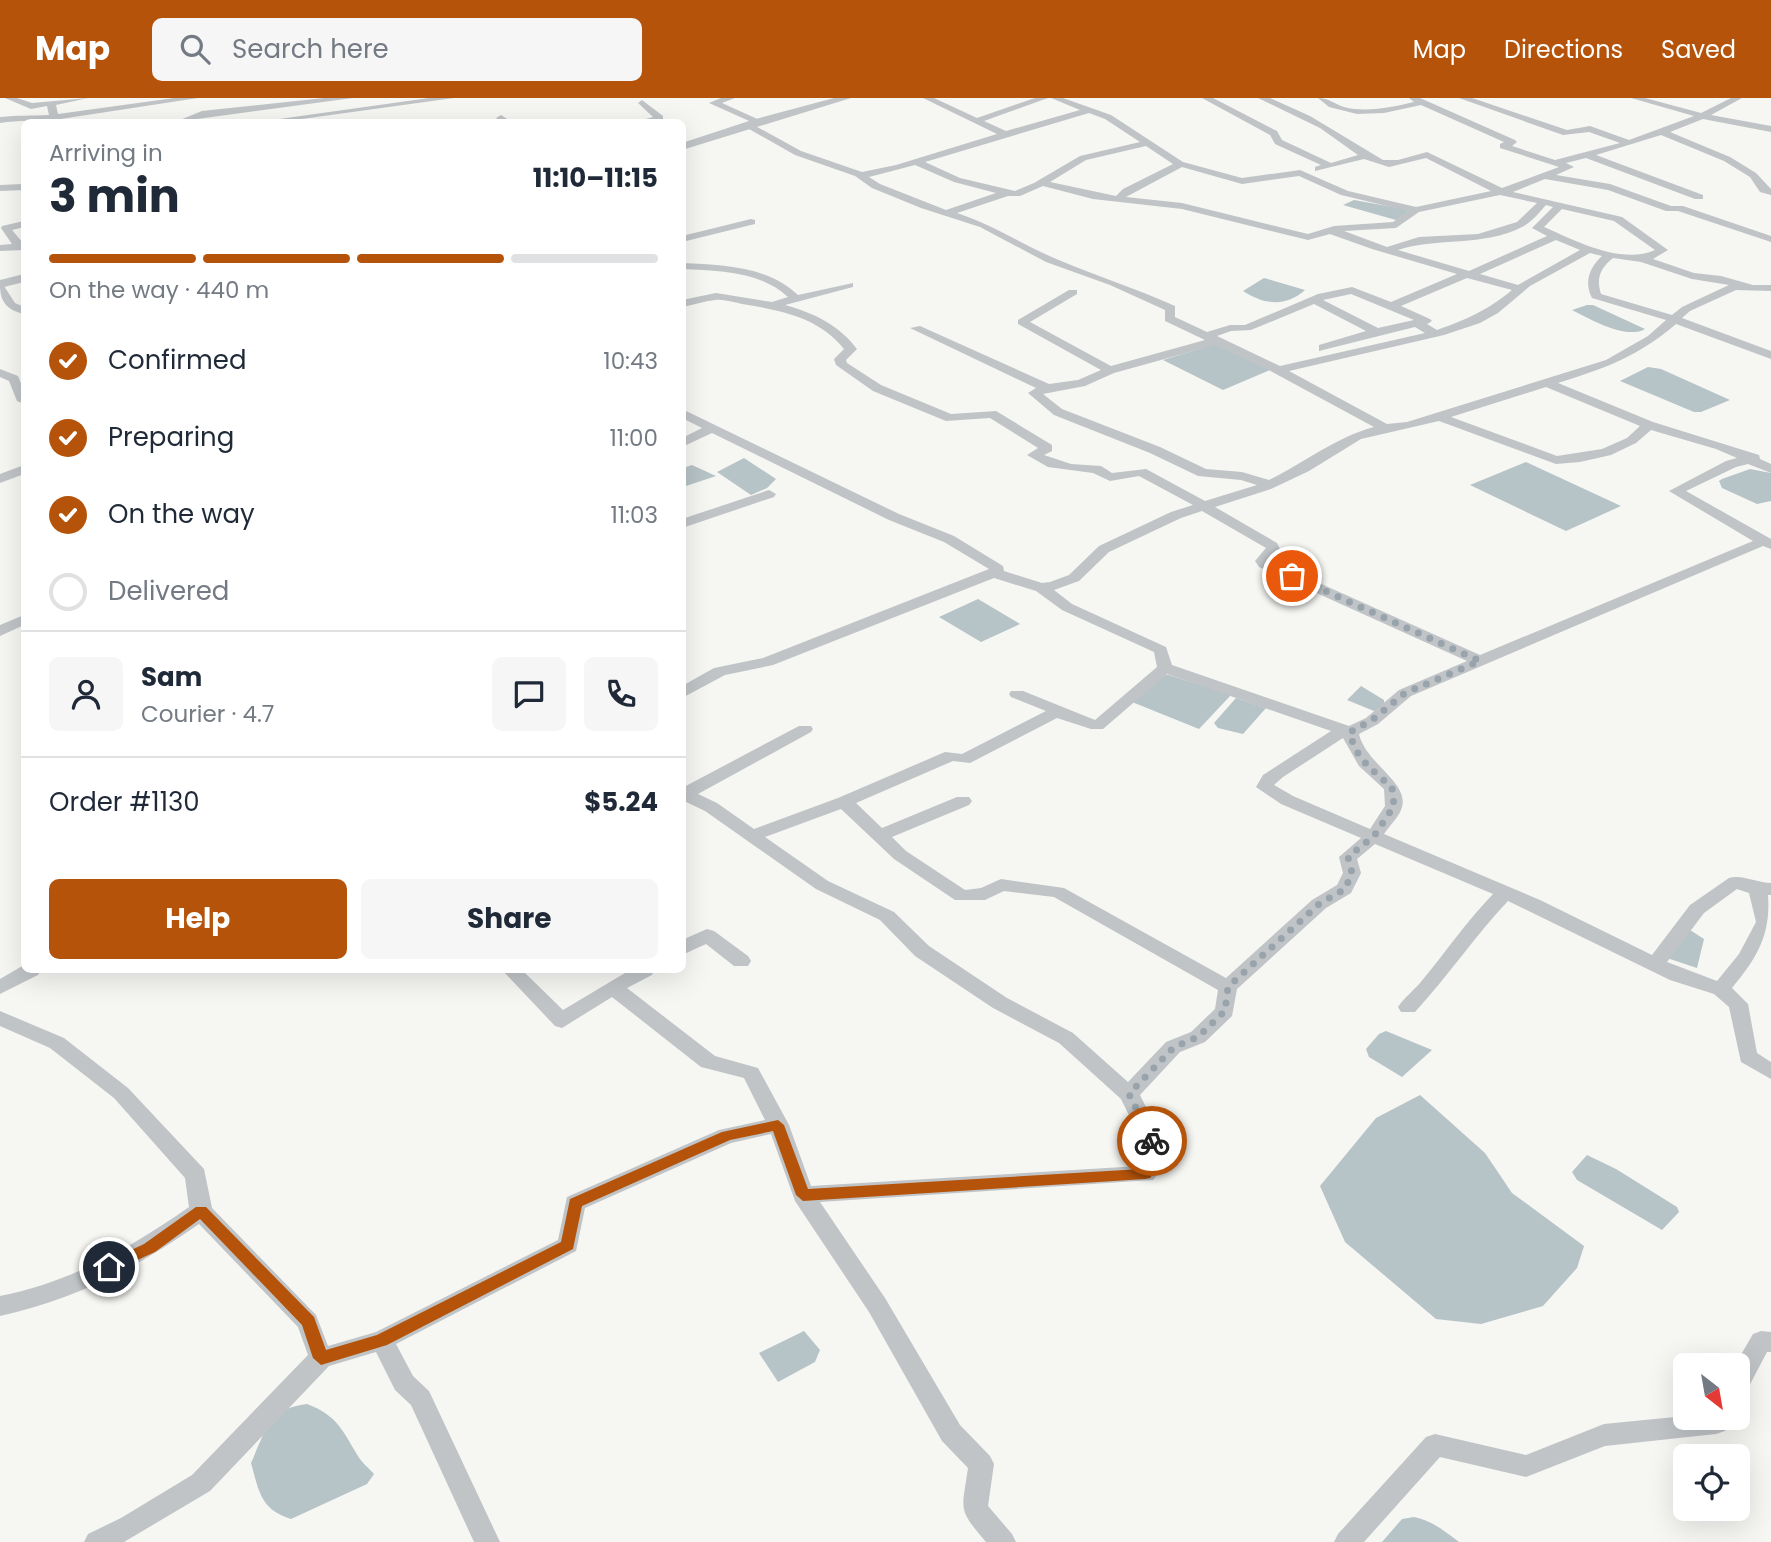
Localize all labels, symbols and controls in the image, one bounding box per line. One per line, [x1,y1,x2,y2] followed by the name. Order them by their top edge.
[152,18,642,81] search box
[35,25,110,72] text: Map
[176,30,214,68] icon: search
[232,31,389,67] text: Search here
[1413,33,1466,66] text: Map
[1504,33,1623,66] text: Directions
[1661,33,1736,66] text: Saved
[49,137,163,169] text: Arriving in
[533,160,658,196] text: 11:10–11:15
[49,164,180,228] text: 3 min
[49,274,269,306] text: On the way · 440 m
[49,342,87,380] icon: check
[108,342,246,378] text: Confirmed
[603,345,658,377] text: 10:43
[49,419,87,457] icon: check
[108,419,234,455] text: Preparing
[609,422,658,454] text: 11:00
[49,496,87,534] icon: check
[108,496,255,532] text: On the way
[610,499,658,531] text: 11:03
[1262,546,1322,606] pin
[1273,557,1311,595] icon: bag
[108,573,229,609] text: Delivered
[49,657,123,731] button: person
[492,657,566,731] button: chat
[584,657,658,731] button: phone
[141,659,202,695] text: Sam
[141,698,274,730] text: Courier · 4.7
[49,784,200,820] text: Order #1130
[584,784,658,820] text: $5.24
[49,879,347,959] button: Help
[361,879,658,959] button: Share
[1117,1106,1187,1176] courier
[1133,1122,1171,1160] icon: bike
[79,1237,139,1297] pin
[90,1248,128,1286] icon: home
[1673,1353,1750,1430] north arrow
[1673,1353,1750,1521] map controls
[1673,1444,1750,1521] button: locate

